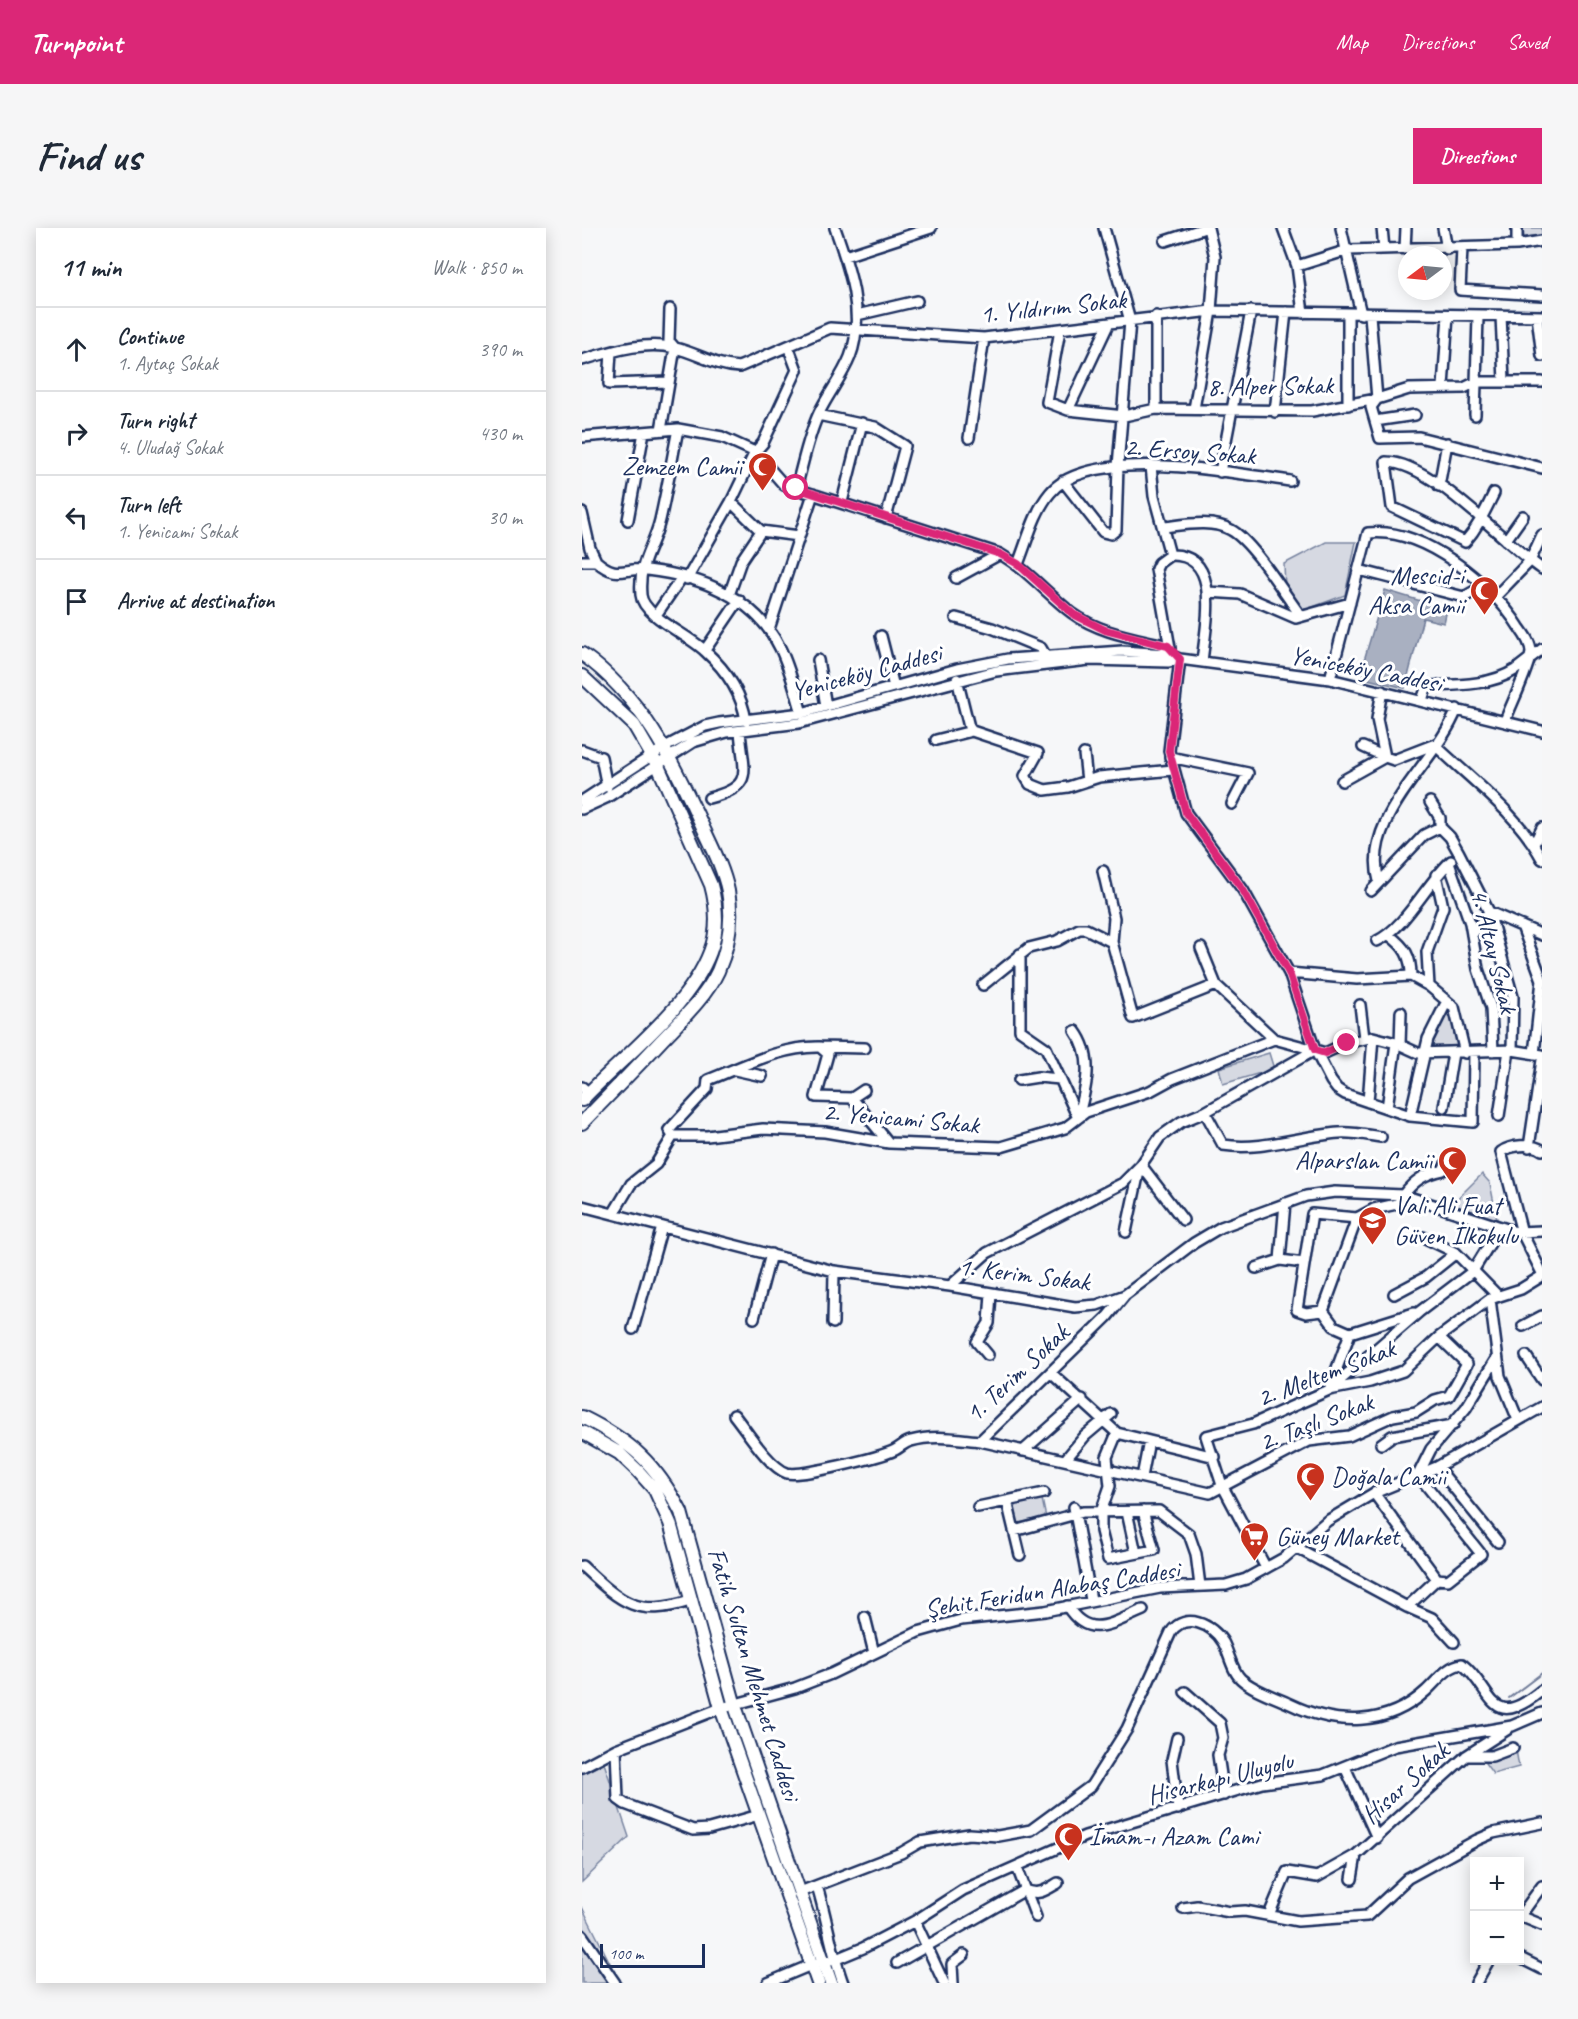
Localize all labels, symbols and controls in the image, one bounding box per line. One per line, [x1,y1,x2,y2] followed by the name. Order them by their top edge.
[30,25,122,60] text: Turnpoint
[1336,29,1368,55] text: Map
[1401,29,1474,55] text: Directions
[1507,29,1548,55] text: Saved
[1413,128,1542,184] button: Directions
[36,130,141,183] text: Find us
[1398,246,1452,300] north arrow
[60,251,122,284] text: 11 min
[432,255,522,280] text: Walk · 850 m
[978,283,1130,331] street label: 1. Yıldırım Sokak
[117,323,183,351] text: Continue
[60,333,93,366] icon: ahead
[479,337,522,362] text: 390 m
[117,351,218,376] text: 1. Aytaç Sokak
[1207,368,1335,404] street label: 8. Alper Sokak
[117,407,194,435] text: Turn right
[60,417,93,450] icon: right
[479,421,522,446] text: 430 m
[1124,430,1258,472] street label: 2. Ersoy Sokak
[117,435,223,460] text: 4. Uludağ Sokak
[622,450,745,483] place label: Zemzem Camii
[747,450,779,492] mosque icon: Zemzem Camii
[782,474,808,500] route start
[117,491,181,519] text: Turn left
[60,501,93,534] icon: left
[488,505,522,530] text: 30 m
[117,519,238,544] text: 1. Yenicami Sokak
[1368,559,1467,622] place label: Mescid-i Aksa Camii
[1469,574,1501,616] mosque icon: Mescid-i Aksa Camii
[60,585,93,618] icon: arrive
[117,587,274,615] text: Arrive at destination
[787,635,948,708] street label: Yeniceköy Caddesi
[1287,638,1448,701] street label: Yeniceköy Caddesi
[1463,885,1526,1018] street label: 4. Altay Sokak
[1333,1029,1359,1055] route end
[822,1095,982,1141] street label: 2. Yenicami Sokak
[1295,1144,1435,1177] place label: Alparslan Camii
[1437,1144,1469,1186] mosque icon: Alparslan Camii
[1394,1189,1519,1252] place label: Vali Ali Fuat Güven İlkokulu
[1357,1204,1389,1246] school or university icon: Vali Ali Fuat Güven İlkokulu
[956,1250,1094,1299] street label: 1. Kerim Sokak
[958,1315,1078,1429] street label: 1. Terim Sokak
[1252,1331,1401,1414] street label: 2. Meltem Sokak
[1254,1385,1379,1459] street label: 2. Taşlı Sokak
[1294,1460,1326,1502] mosque icon: Doğala Camii
[1331,1460,1449,1493] place label: Doğala Camii
[1239,1520,1271,1562] supermarket icon: Güney Market
[1276,1520,1401,1553] place label: Güney Market
[700,1544,809,1807] street label: Fatih Sultan Mehmet Caddesi
[922,1552,1185,1625] street label: Şehit Feridun Alabaş Caddesi
[1354,1733,1458,1831] street label: Hisar Sokak
[1144,1744,1298,1812] street label: Hisarkapı Uluyolu
[1052,1820,1084,1862] mosque icon: İmam-ı Azam Cami
[1089,1820,1261,1853] place label: İmam-ı Azam Cami
[1470,1857,1524,1965] map controls
[1470,1857,1524,1911] button: +
[1470,1911,1524,1965] button: −
[600,1941,705,1968] scale bar
[609,1944,643,1964] text: 100 m

